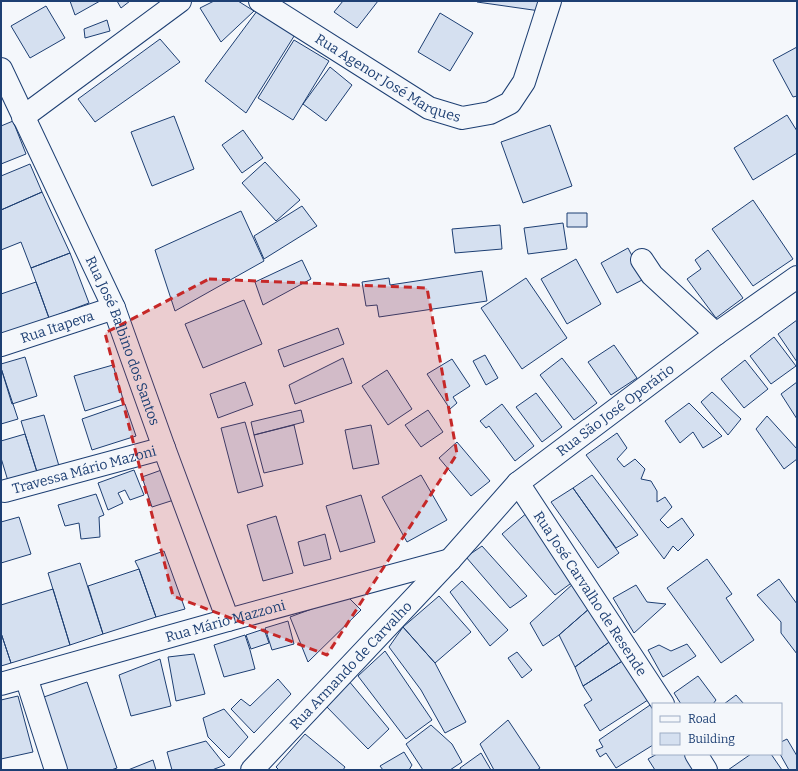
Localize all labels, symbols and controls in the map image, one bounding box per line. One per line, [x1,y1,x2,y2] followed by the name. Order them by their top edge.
[312,30,463,126] street label: Rua Agenor José Marques
[82,253,163,428] street label: Rua José Balbino dos Santos
[18,307,96,347] street label: Rua Itapeva
[553,361,678,460] street label: Rua São José Operário
[10,442,158,498] street label: Travessa Mário Mazoni
[530,508,650,679] street label: Rua José Carvalho de Resende
[164,597,287,646] street label: Rua Mário Mazzoni
[287,598,416,733] street label: Rua Armando de Carvalho
[652,703,782,755] legend
[688,712,716,726] text: Road
[688,732,735,746] text: Building

